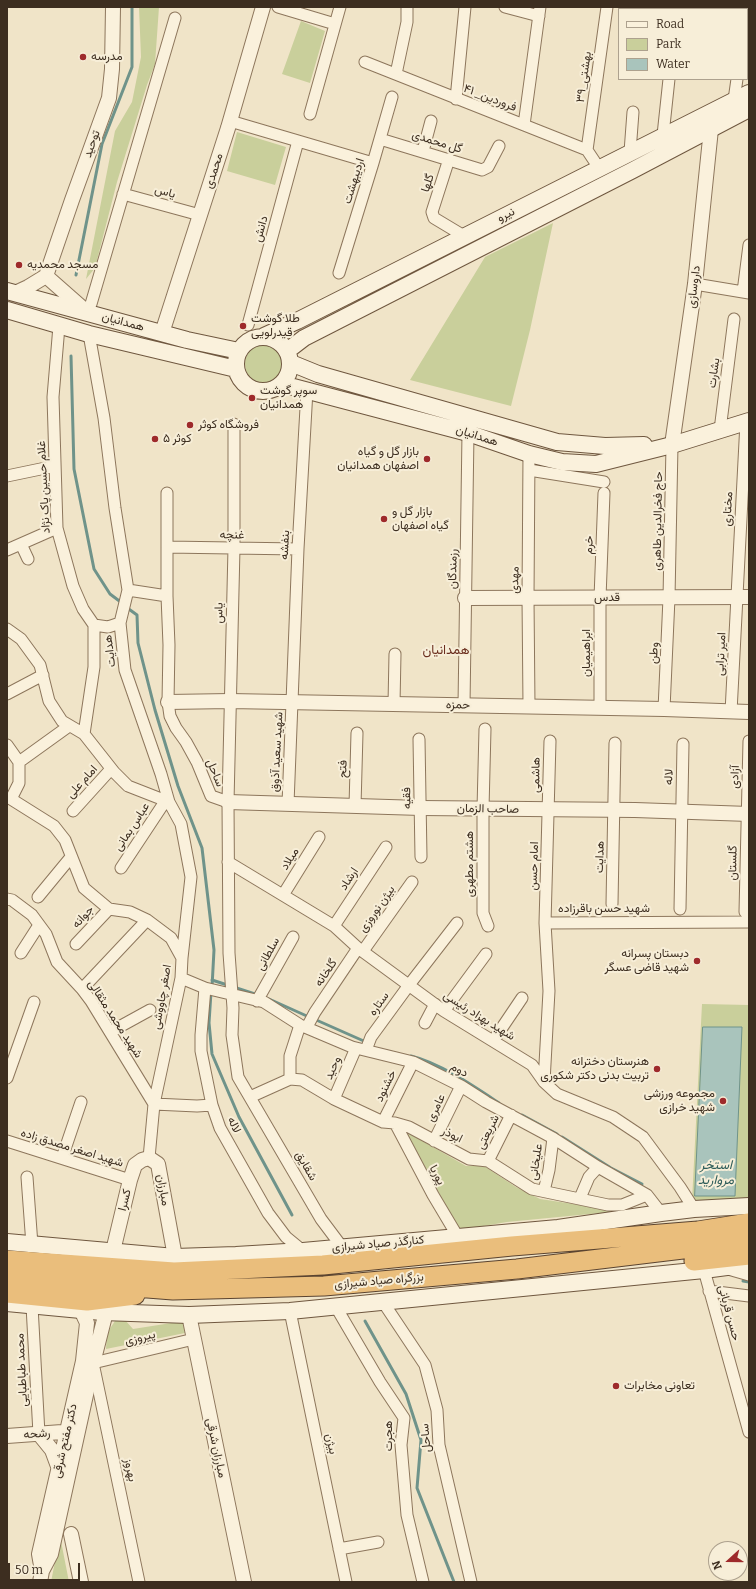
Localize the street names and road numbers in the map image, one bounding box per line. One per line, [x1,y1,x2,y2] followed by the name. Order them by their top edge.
[573,51,595,103] street label: ۳۹_بهشتی
[461,81,519,115] street label: ۴۱ _فروردین
[80,128,104,160] street label: توحید
[410,128,464,156] street label: گل محمدی
[202,152,226,190] street label: محمدی
[340,156,368,206] street label: اردیبهشت
[418,172,438,194] street label: گلها
[153,182,177,202] street label: یاس
[495,205,517,225] street label: نیرو
[251,214,271,244] street label: دانش
[684,265,704,309] street label: داروسازی
[100,309,146,335] street label: همدانیان
[705,357,723,389] street label: بشارت
[454,422,500,450] street label: همدانیان
[34,440,54,534] street label: غلام حسین پاک نژاد
[650,471,666,571] street label: حاج فخرالدین طاهری
[720,491,736,527] street label: مختاری
[220,528,244,542] street label: غنچه
[277,530,293,560] street label: بنفشه
[581,535,597,555] street label: خرم
[445,549,461,589] street label: رزمندگان
[508,566,522,594] street label: مهدی
[594,591,620,605] street label: قدس
[212,602,226,624] street label: یاس
[580,629,594,677] street label: ابراهیمیان
[713,632,729,676] street label: امیر ترابی
[101,634,119,668] street label: هدایت
[646,642,662,664] street label: وطن
[446,698,470,712] street label: حمزه
[268,712,286,792] street label: شهید سعید آذوق
[203,757,227,789] street label: ساحل
[528,757,544,793] street label: هاشمی
[336,760,350,778] street label: فتح
[63,762,101,802] street label: امام علی
[727,765,743,789] street label: آزادی
[662,769,676,785] street label: لاله
[400,787,414,809] street label: فقیه
[111,800,153,854] street label: عباس بمانی
[457,801,519,817] street label: صاحب الزمان
[463,831,477,897] street label: هشتم مطهری
[526,841,542,891] street label: امام حسن
[592,841,608,873] street label: هدایت
[278,845,302,873] street label: میلاد
[725,845,741,881] street label: گلستان
[336,865,362,893] street label: ارشاد
[356,883,398,935] street label: بیژن نوروزی
[558,902,650,916] street label: شهید حسن باقرزاده
[69,903,97,931] street label: جوانه
[253,935,283,973] street label: سلطانی
[312,956,340,990] street label: گلخانه
[149,963,175,1031] street label: اصغر چاووشی
[84,977,146,1061] street label: شهید محمد مثقالی
[440,988,518,1044] street label: شهید بهزاد رئیسی
[366,989,392,1019] street label: ستاره
[322,1054,344,1082] street label: وحید
[448,1059,470,1081] street label: دوم
[372,1068,400,1104] street label: خشنود
[423,1092,449,1124] street label: عامری
[473,1112,503,1152] street label: شریعتی
[224,1114,244,1136] street label: لاله
[439,1124,465,1146] street label: ابوذر
[19,1126,125,1170] street label: شهید اصغر مصدق زاده
[526,1143,546,1181] street label: علیخانی
[292,1149,320,1183] street label: شقایق
[426,1162,448,1188] street label: پوریا
[153,1173,173,1207] street label: مبارزان
[115,1188,135,1212] street label: کسرا
[331,1233,425,1255] street label: کنارگذر صیاد شیرازی
[334,1270,424,1292] street label: بزرگراه صیاد شیرازی
[715,1284,743,1342] street label: حسن قربانی
[123,1327,157,1349] street label: پیروزی
[13,1333,31,1407] street label: محمد طباطبایی
[49,1402,81,1480] street label: دکتر مفتح شرقی
[203,1417,229,1479] street label: مبارزان شرقی
[382,1421,396,1451] street label: هجرت
[418,1423,434,1453] street label: ساحل
[23,1426,51,1442] street label: رشحه
[322,1432,340,1456] street label: بیژن
[121,1457,139,1483] street label: بهروز

